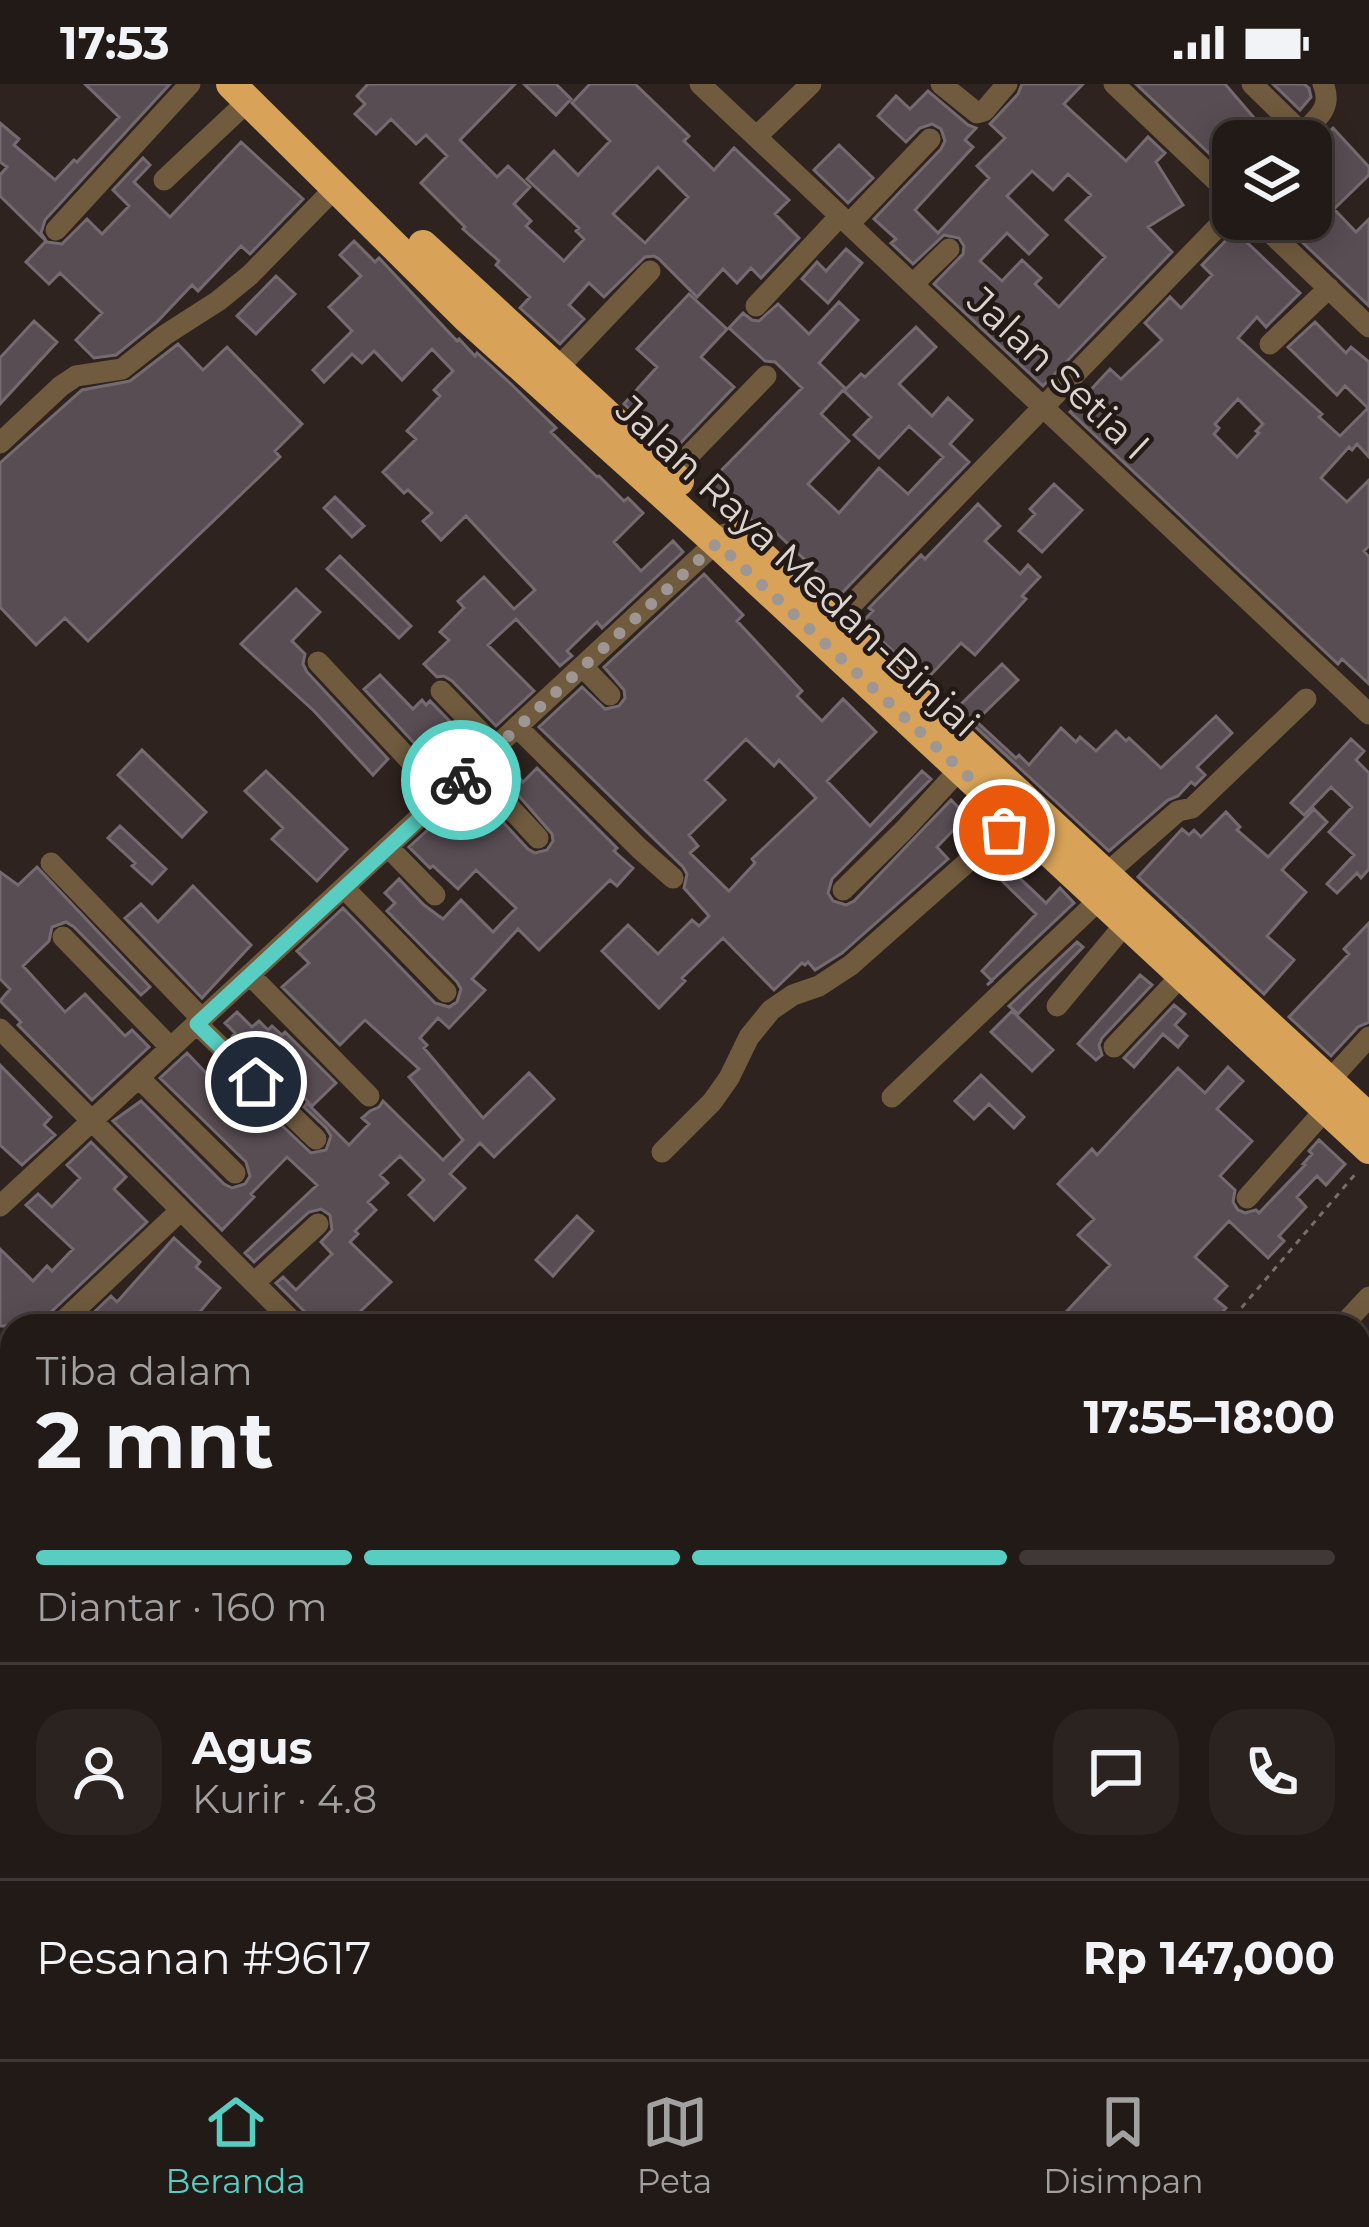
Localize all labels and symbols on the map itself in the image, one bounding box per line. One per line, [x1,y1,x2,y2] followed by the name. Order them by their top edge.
[957,276,1160,469] street label: Jalan Setia I
[606,385,989,747] street label: Jalan Raya Medan-Binjai
[401,720,521,840] courier
[953,779,1055,881] pin
[205,1031,307,1133] pin

